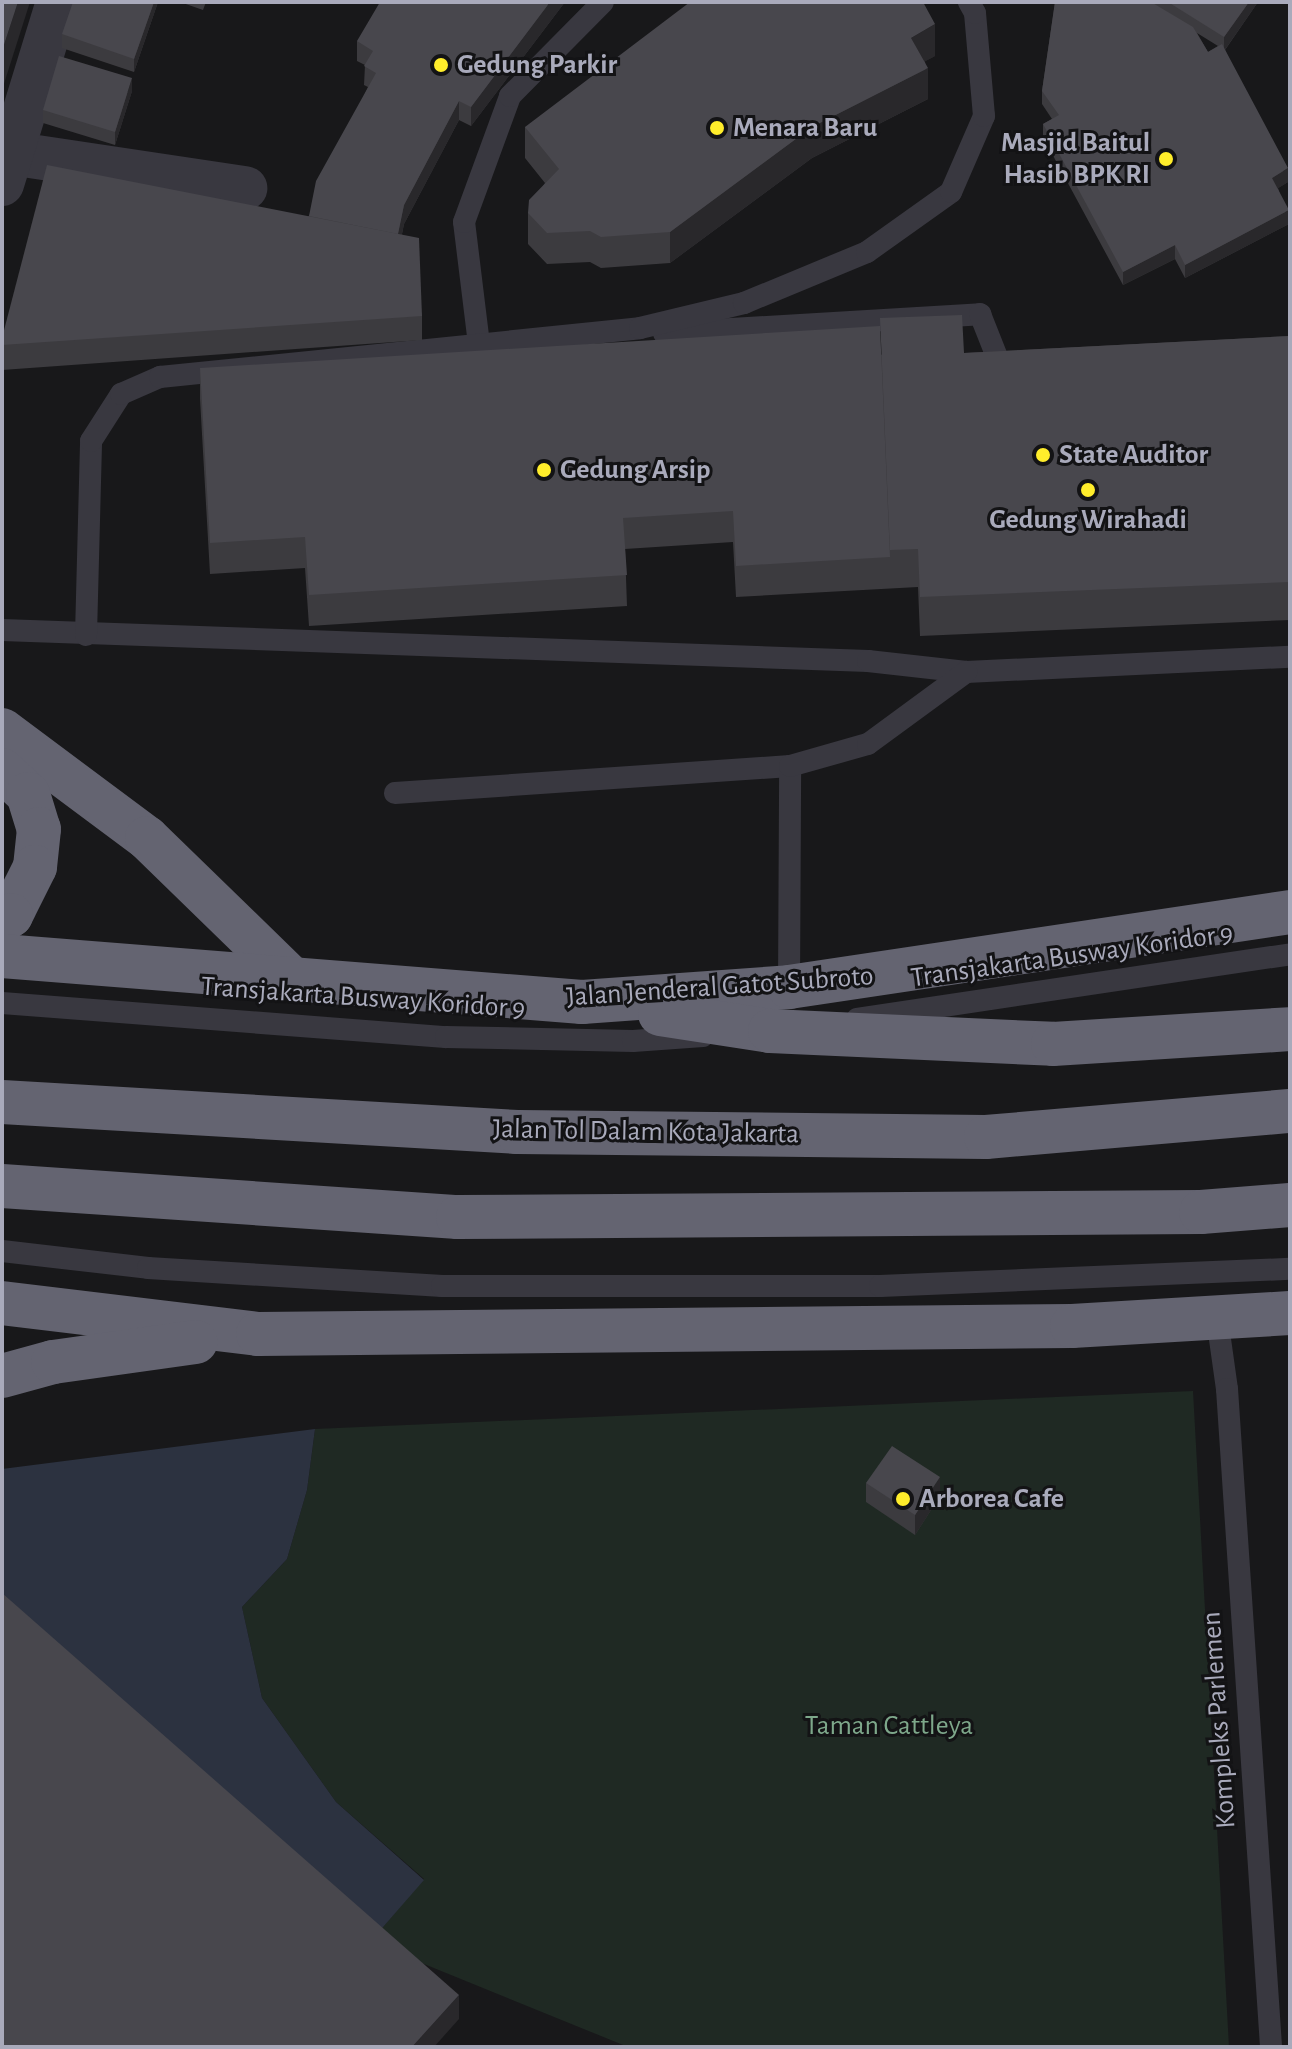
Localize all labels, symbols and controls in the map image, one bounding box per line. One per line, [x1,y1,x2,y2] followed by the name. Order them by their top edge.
[457,48,617,82] place label: Gedung Parkir
[432,56,450,74] marker: Gedung Parkir
[733,111,877,145] place label: Menara Baru
[708,119,726,137] marker: Menara Baru
[1001,126,1150,192] place label: Masjid Baitul Hasib BPK RI
[1157,150,1175,168] marker: Masjid Baitul Hasib BPK RI
[1059,438,1208,472] place label: State Auditor
[1034,446,1052,464] marker: State Auditor
[560,453,711,487] place label: Gedung Arsip
[535,461,553,479] marker: Gedung Arsip
[1079,481,1097,499] marker: Gedung Wirahadi
[989,503,1187,537] place label: Gedung Wirahadi
[909,917,1235,995] street label: Transjakarta Busway Koridor 9
[565,960,875,1014] street label: Jalan Jenderal Gatot Subroto
[200,970,526,1026] street label: Transjakarta Busway Koridor 9
[493,1113,799,1151] street label: Jalan Tol Dalam Kota Jakarta
[919,1482,1064,1516] place label: Arborea Cafe
[894,1490,912,1508] marker: Arborea Cafe
[1195,1610,1243,1830] street label: Kompleks Parlemen
[805,1709,973,1743] park label: Taman Cattleya

